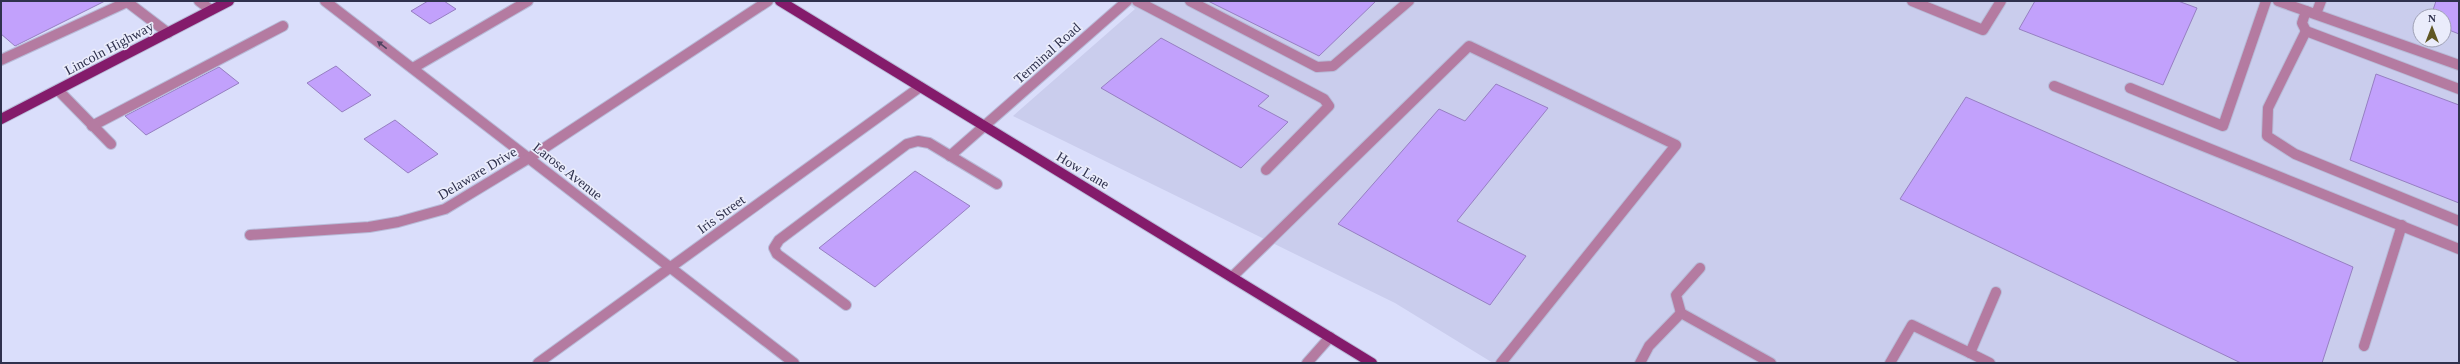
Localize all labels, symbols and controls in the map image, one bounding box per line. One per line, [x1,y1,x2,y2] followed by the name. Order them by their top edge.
[2412,8,2452,48] north arrow
[2428,12,2436,24] text: N
[62,19,156,78] street label: Lincoln Highway
[1011,20,1083,87] street label: Terminal Road
[376,40,387,49] one-way arrow
[530,140,605,203] street label: Larose Avenue
[435,144,519,203] street label: Delaware Drive
[1054,149,1112,192] street label: How Lane
[695,192,748,237] street label: Iris Street

